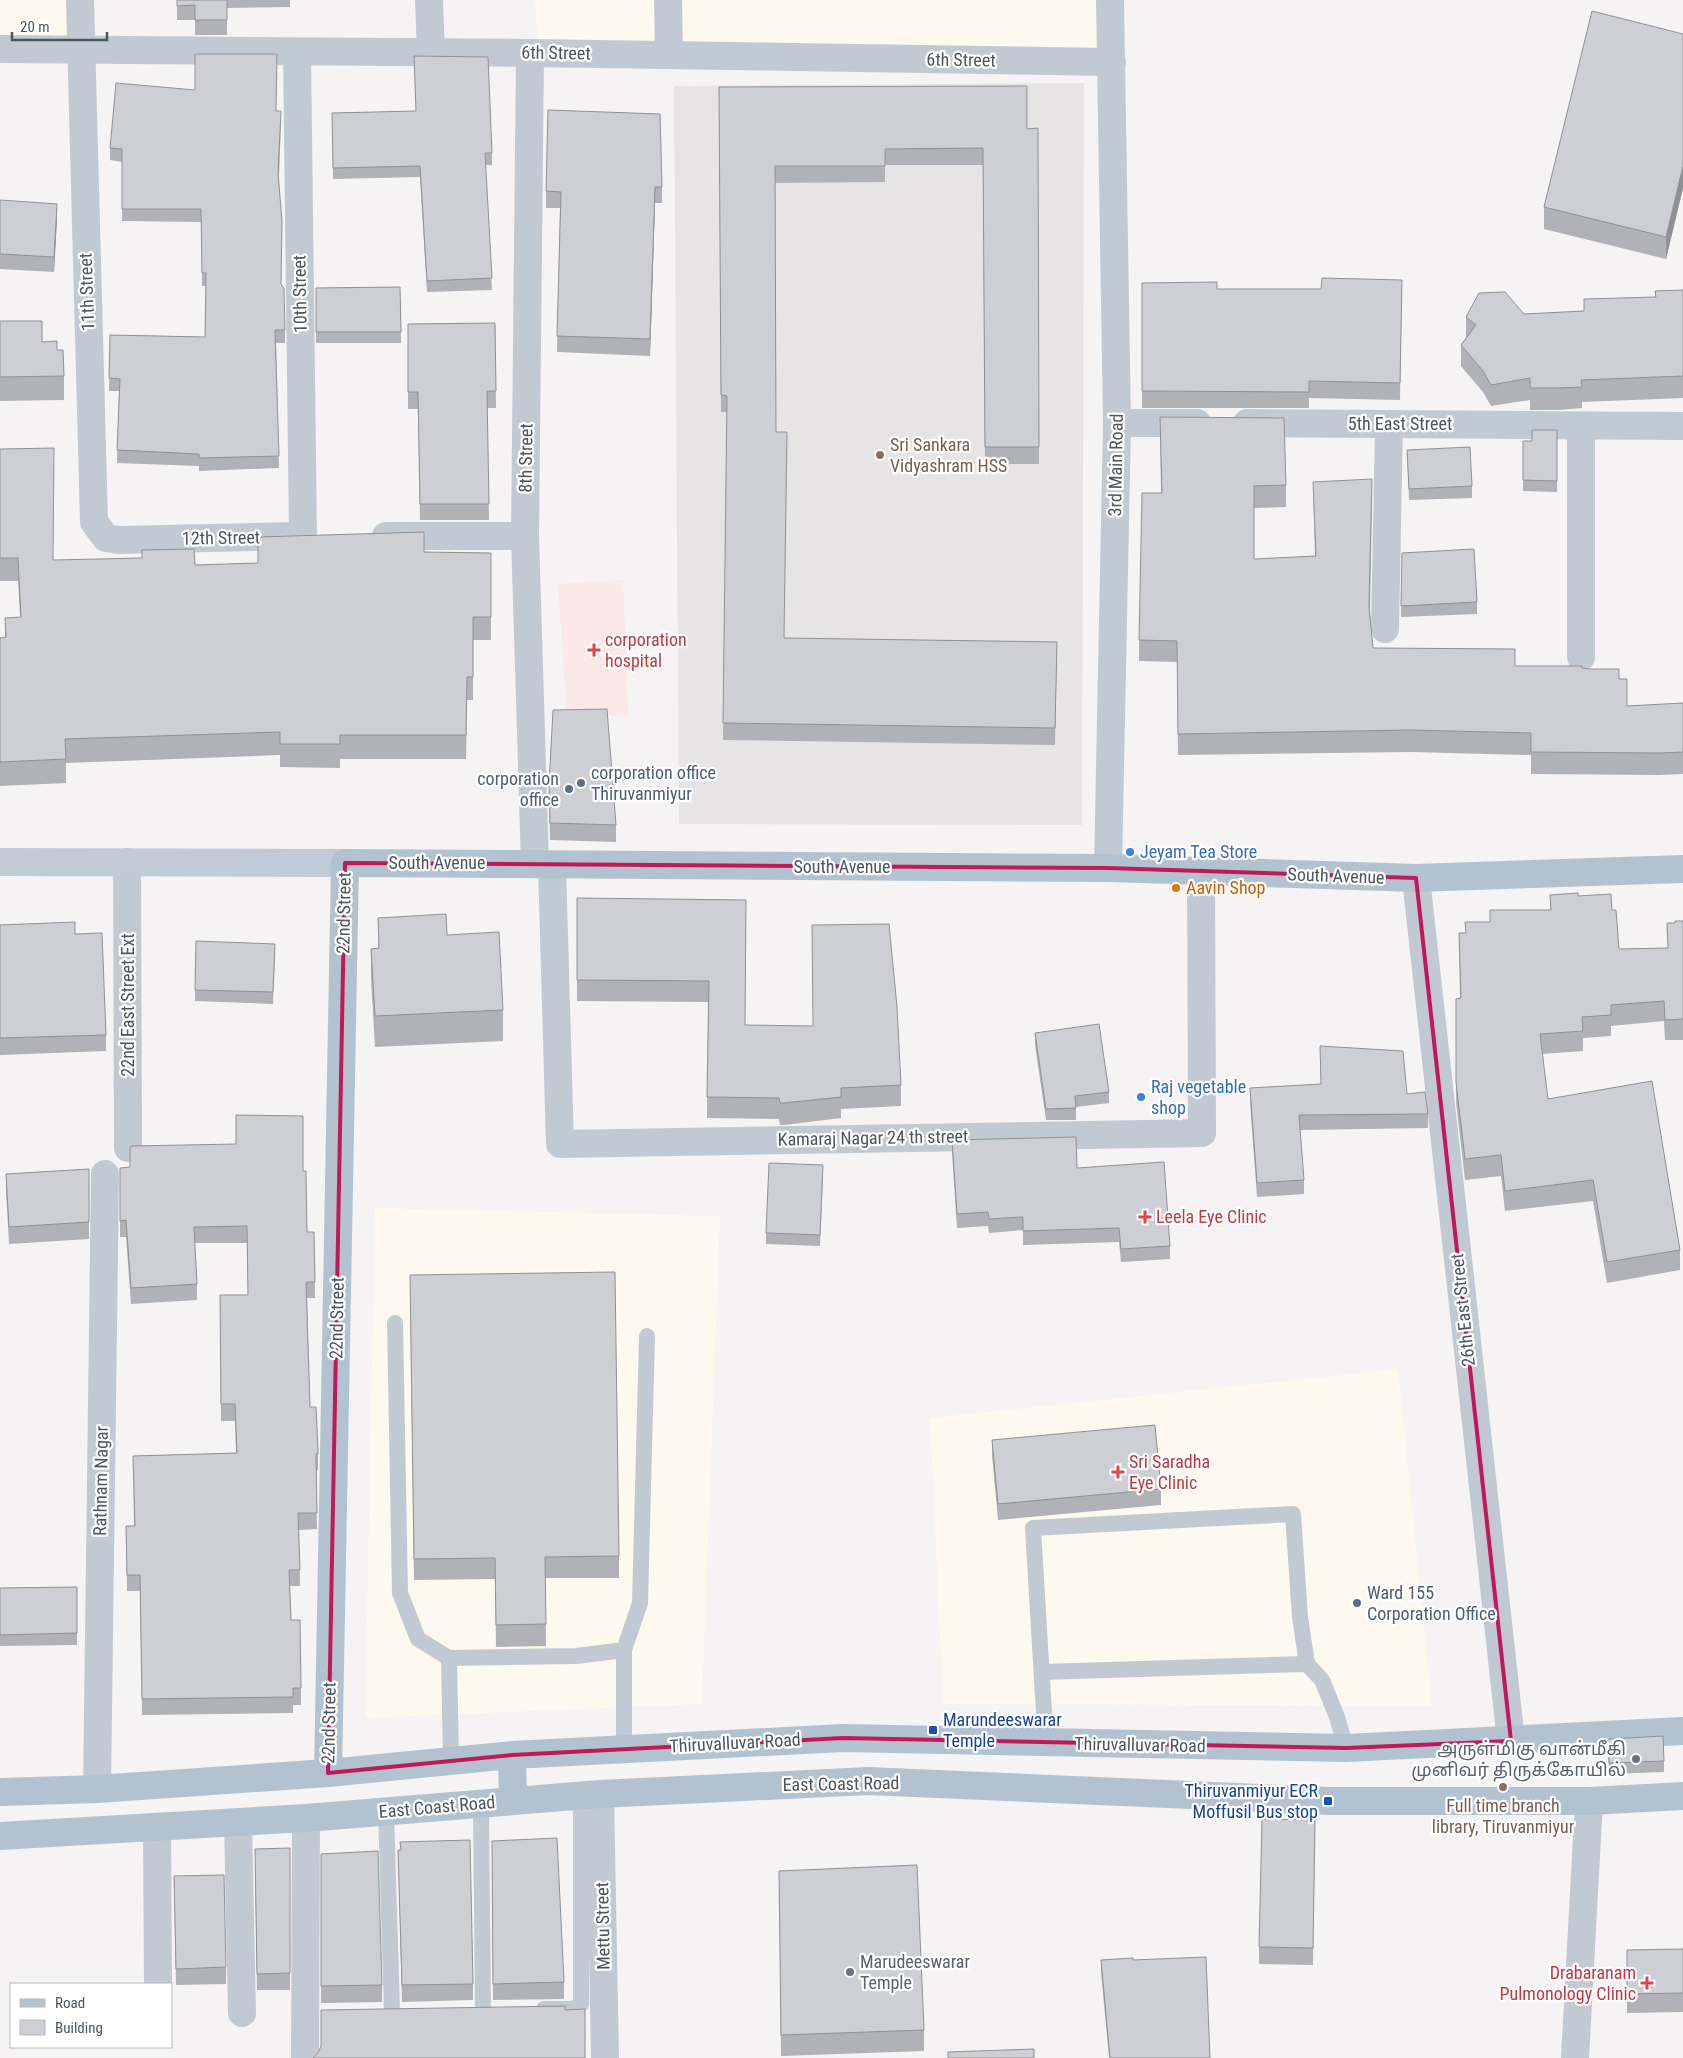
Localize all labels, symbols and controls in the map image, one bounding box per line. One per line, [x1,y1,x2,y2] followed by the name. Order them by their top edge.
[12,10,108,42] scale bar
[20,18,50,36] text: 20 m
[521,41,591,64] street label: 6th Street
[926,48,996,71] street label: 6th Street
[75,253,98,331] street label: 11th Street
[288,255,311,333] street label: 10th Street
[1348,413,1452,434] street label: 5th East Street
[1104,414,1127,516] street label: 3rd Main Road
[514,423,537,493] street label: 8th Street
[890,434,1007,476] place label: Sri Sankara Vidyashram HSS
[874,449,886,461] marker: Sri Sankara Vidyashram HSS
[182,526,260,549] street label: 12th Street
[605,629,687,671] place label: corporation hospital
[587,643,601,657] marker: corporation hospital
[591,762,716,804] place label: corporation office Thiruvanmiyur
[477,768,559,810] place label: corporation office
[575,777,587,789] marker: corporation office Thiruvanmiyur
[563,783,575,795] marker: corporation office
[1140,841,1257,862] place label: Jeyam Tea Store
[1124,846,1136,858] marker: Jeyam Tea Store
[388,852,486,873] street label: South Avenue
[793,856,891,877] street label: South Avenue
[1287,863,1385,888] street label: South Avenue
[332,872,355,954] street label: 22nd Street
[1186,877,1266,898] place label: Aavin Shop
[1170,882,1182,894] marker: Aavin Shop
[117,933,138,1077] street label: 22nd East Street Ext
[1151,1076,1246,1118] place label: Raj vegetable shop
[1135,1091,1147,1103] marker: Raj vegetable shop
[778,1125,968,1150] street label: Kamaraj Nagar 24 th street
[1156,1206,1267,1227] place label: Leela Eye Clinic
[1138,1210,1152,1224] marker: Leela Eye Clinic
[1446,1253,1479,1368] street label: 26th East Street
[325,1277,348,1359] street label: 22nd Street
[89,1425,112,1536] street label: Rathnam Nagar
[1129,1451,1210,1493] place label: Sri Saradha Eye Clinic
[1111,1465,1125,1479] marker: Sri Saradha Eye Clinic
[1367,1582,1496,1624] place label: Ward 155 Corporation Office
[1351,1597,1363,1609] marker: Ward 155 Corporation Office
[317,1682,340,1764] street label: 22nd Street
[943,1709,1062,1751] place label: Marundeeswarar Temple
[927,1724,939,1736] marker: Marundeeswarar Temple
[669,1729,801,1756] street label: Thiruvalluvar Road
[1074,1733,1206,1756] street label: Thiruvalluvar Road
[1411,1738,1626,1782] place label: அருள்மிகு வான்மீகி முனிவர் திருக்கோயில்
[1630,1753,1642,1765] marker: அருள்மிகு வான்மீகி முனிவர் திருக்கோயில்
[782,1772,900,1795] street label: East Coast Road
[1185,1780,1318,1822] place label: Thiruvanmiyur ECR Moffusil Bus stop
[1497,1781,1509,1793] marker: Full time branch library, Tiruvanmiyur
[378,1791,496,1822] street label: East Coast Road
[1322,1795,1334,1807] marker: Thiruvanmiyur ECR Moffusil Bus stop
[1432,1795,1575,1837] place label: Full time branch library, Tiruvanmiyur
[591,1882,614,1970] street label: Mettu Street
[860,1951,970,1993] place label: Marudeeswarar Temple
[1500,1962,1636,2004] place label: Drabaranam Pulmonology Clinic
[844,1966,856,1978] marker: Marudeeswarar Temple
[1640,1976,1654,1990] marker: Drabaranam Pulmonology Clinic
[10,1983,172,2048] legend
[55,1994,85,2012] text: Road
[55,2019,103,2037] text: Building

